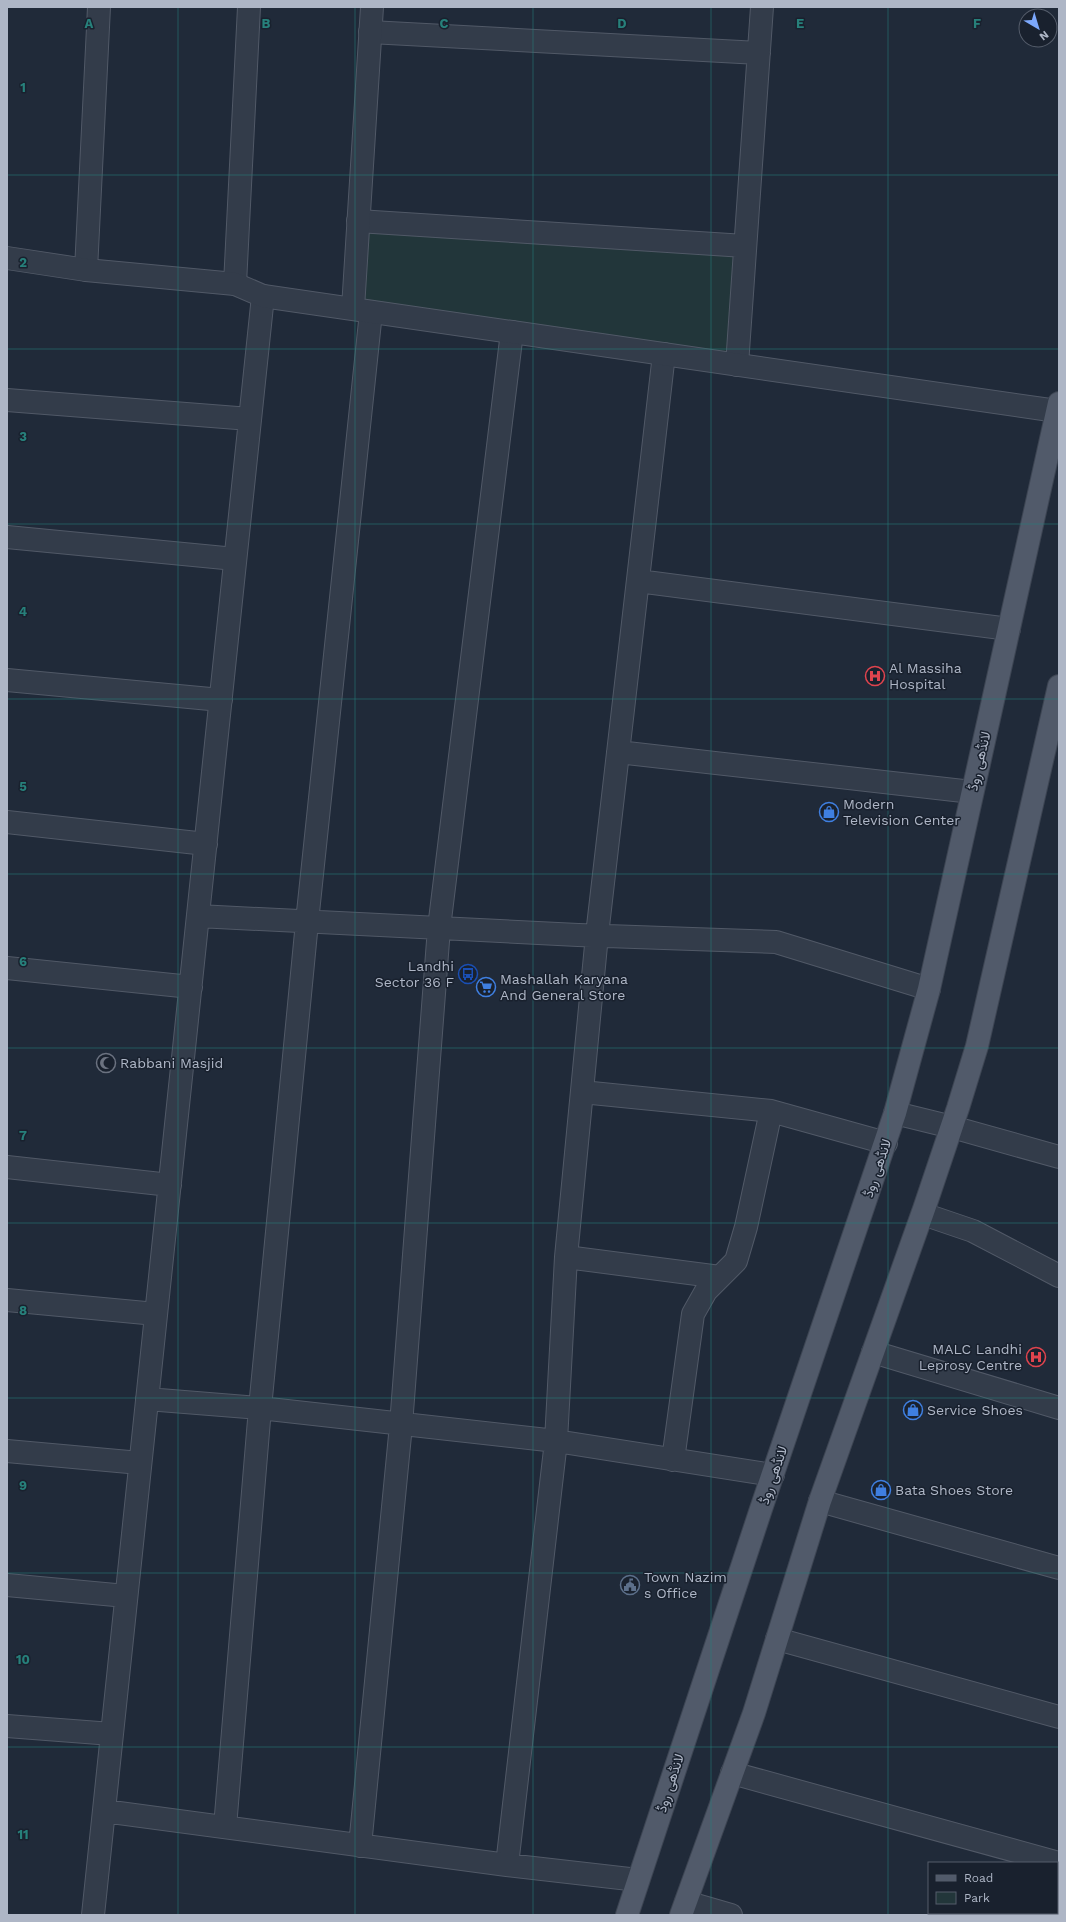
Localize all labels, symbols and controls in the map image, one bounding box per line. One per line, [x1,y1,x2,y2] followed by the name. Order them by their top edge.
[1018,8,1058,48] north arrow
[85,16,94,31] text: A
[262,16,271,31] text: B
[440,16,449,31] text: C
[617,16,627,31] text: D
[796,16,804,31] text: E
[973,16,981,31] text: F
[1037,28,1051,43] text: N
[20,80,26,95] text: 1
[19,255,27,270] text: 2
[19,429,27,444] text: 3
[19,604,28,619] text: 4
[889,660,962,692] place label: Al Massiha Hospital
[864,665,886,687] hospital icon: Al Massiha Hospital
[964,730,995,792] street label: لانڈھی روڈ
[19,779,27,794] text: 5
[843,796,960,828] place label: Modern Television Center
[818,801,840,823] shop icon: Modern Television Center
[19,954,27,969] text: 6
[375,958,454,990] place label: Landhi Sector 36 F
[457,963,479,985] bus stop icon: Landhi Sector 36 F
[500,971,628,1003] place label: Mashallah Karyana And General Store
[475,976,497,998] supermarket icon: Mashallah Karyana And General Store
[95,1052,117,1074] mosque icon: Rabbani Masjid
[120,1055,223,1071] place label: Rabbani Masjid
[19,1128,27,1143] text: 7
[860,1137,895,1200] street label: لانڈھی روڈ
[19,1303,27,1318] text: 8
[919,1341,1022,1373] place label: MALC Landhi Leprosy Centre
[1025,1346,1047,1368] hospital icon: MALC Landhi Leprosy Centre
[902,1399,924,1421] shop icon: Service Shoes
[927,1402,1023,1418] place label: Service Shoes
[756,1444,791,1507] street label: لانڈھی روڈ
[19,1478,27,1493] text: 9
[870,1479,892,1501] shop icon: Bata Shoes Store
[895,1482,1013,1498] place label: Bata Shoes Store
[644,1569,727,1601] place label: Town Nazim s Office
[619,1574,641,1596] public building icon: Town Nazim s Office
[16,1652,30,1667] text: 10
[653,1752,688,1815] street label: لانڈھی روڈ
[17,1827,29,1842] text: 11
[928,1862,1058,1914] legend
[964,1871,993,1885] text: Road
[964,1891,990,1905] text: Park

